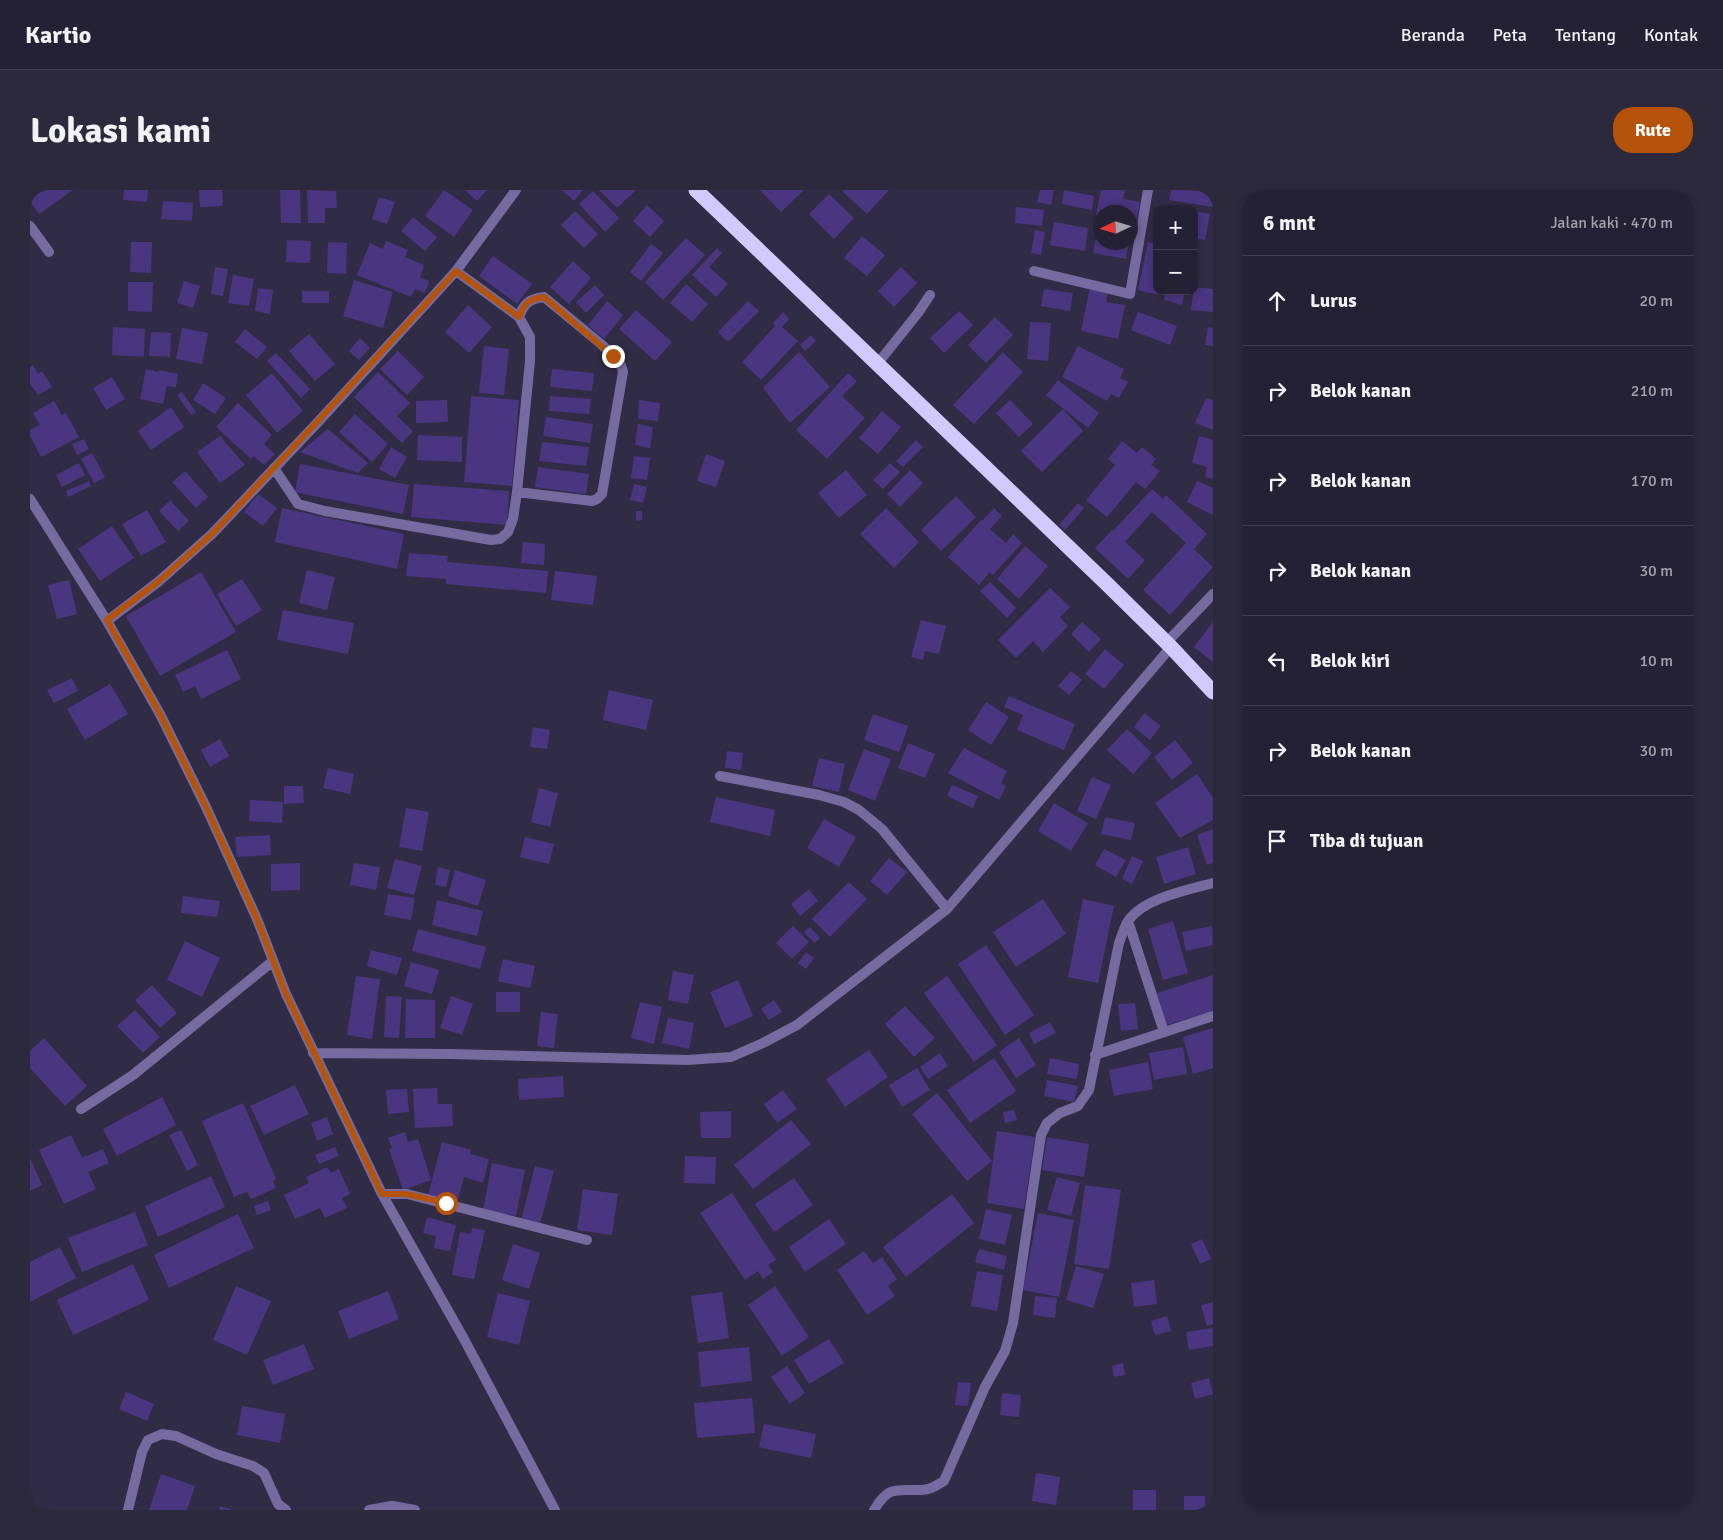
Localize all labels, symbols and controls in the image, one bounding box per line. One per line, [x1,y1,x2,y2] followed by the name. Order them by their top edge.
[25,20,91,50] text: Kartio
[1401,24,1465,46] text: Beranda
[1493,24,1527,46] text: Peta
[1555,24,1616,46] text: Tentang
[1644,24,1698,46] text: Kontak
[1613,107,1693,153] button: Rute
[30,109,211,152] text: Lokasi kami
[1093,205,1138,250] north arrow
[1153,205,1198,295] map controls
[1153,205,1198,250] button: +
[1263,210,1315,236] text: 6 mnt
[1551,213,1673,233] text: Jalan kaki · 470 m
[1153,250,1198,295] button: −
[1263,287,1291,315] icon: ahead
[1310,289,1357,313] text: Lurus
[1639,291,1673,311] text: 20 m
[602,345,625,368] route end
[1263,377,1291,405] icon: right
[1310,379,1411,403] text: Belok kanan
[1631,381,1673,401] text: 210 m
[1263,467,1291,495] icon: right
[1310,469,1411,493] text: Belok kanan
[1631,471,1673,491] text: 170 m
[1263,557,1291,585] icon: right
[1310,559,1411,583] text: Belok kanan
[1639,561,1673,581] text: 30 m
[1263,647,1291,675] icon: left
[1310,649,1390,673] text: Belok kiri
[1639,651,1673,671] text: 10 m
[1263,737,1291,765] icon: right
[1310,739,1411,763] text: Belok kanan
[1639,741,1673,761] text: 30 m
[1263,827,1291,855] icon: arrive
[1310,829,1423,853] text: Tiba di tujuan
[435,1192,458,1215] route start

